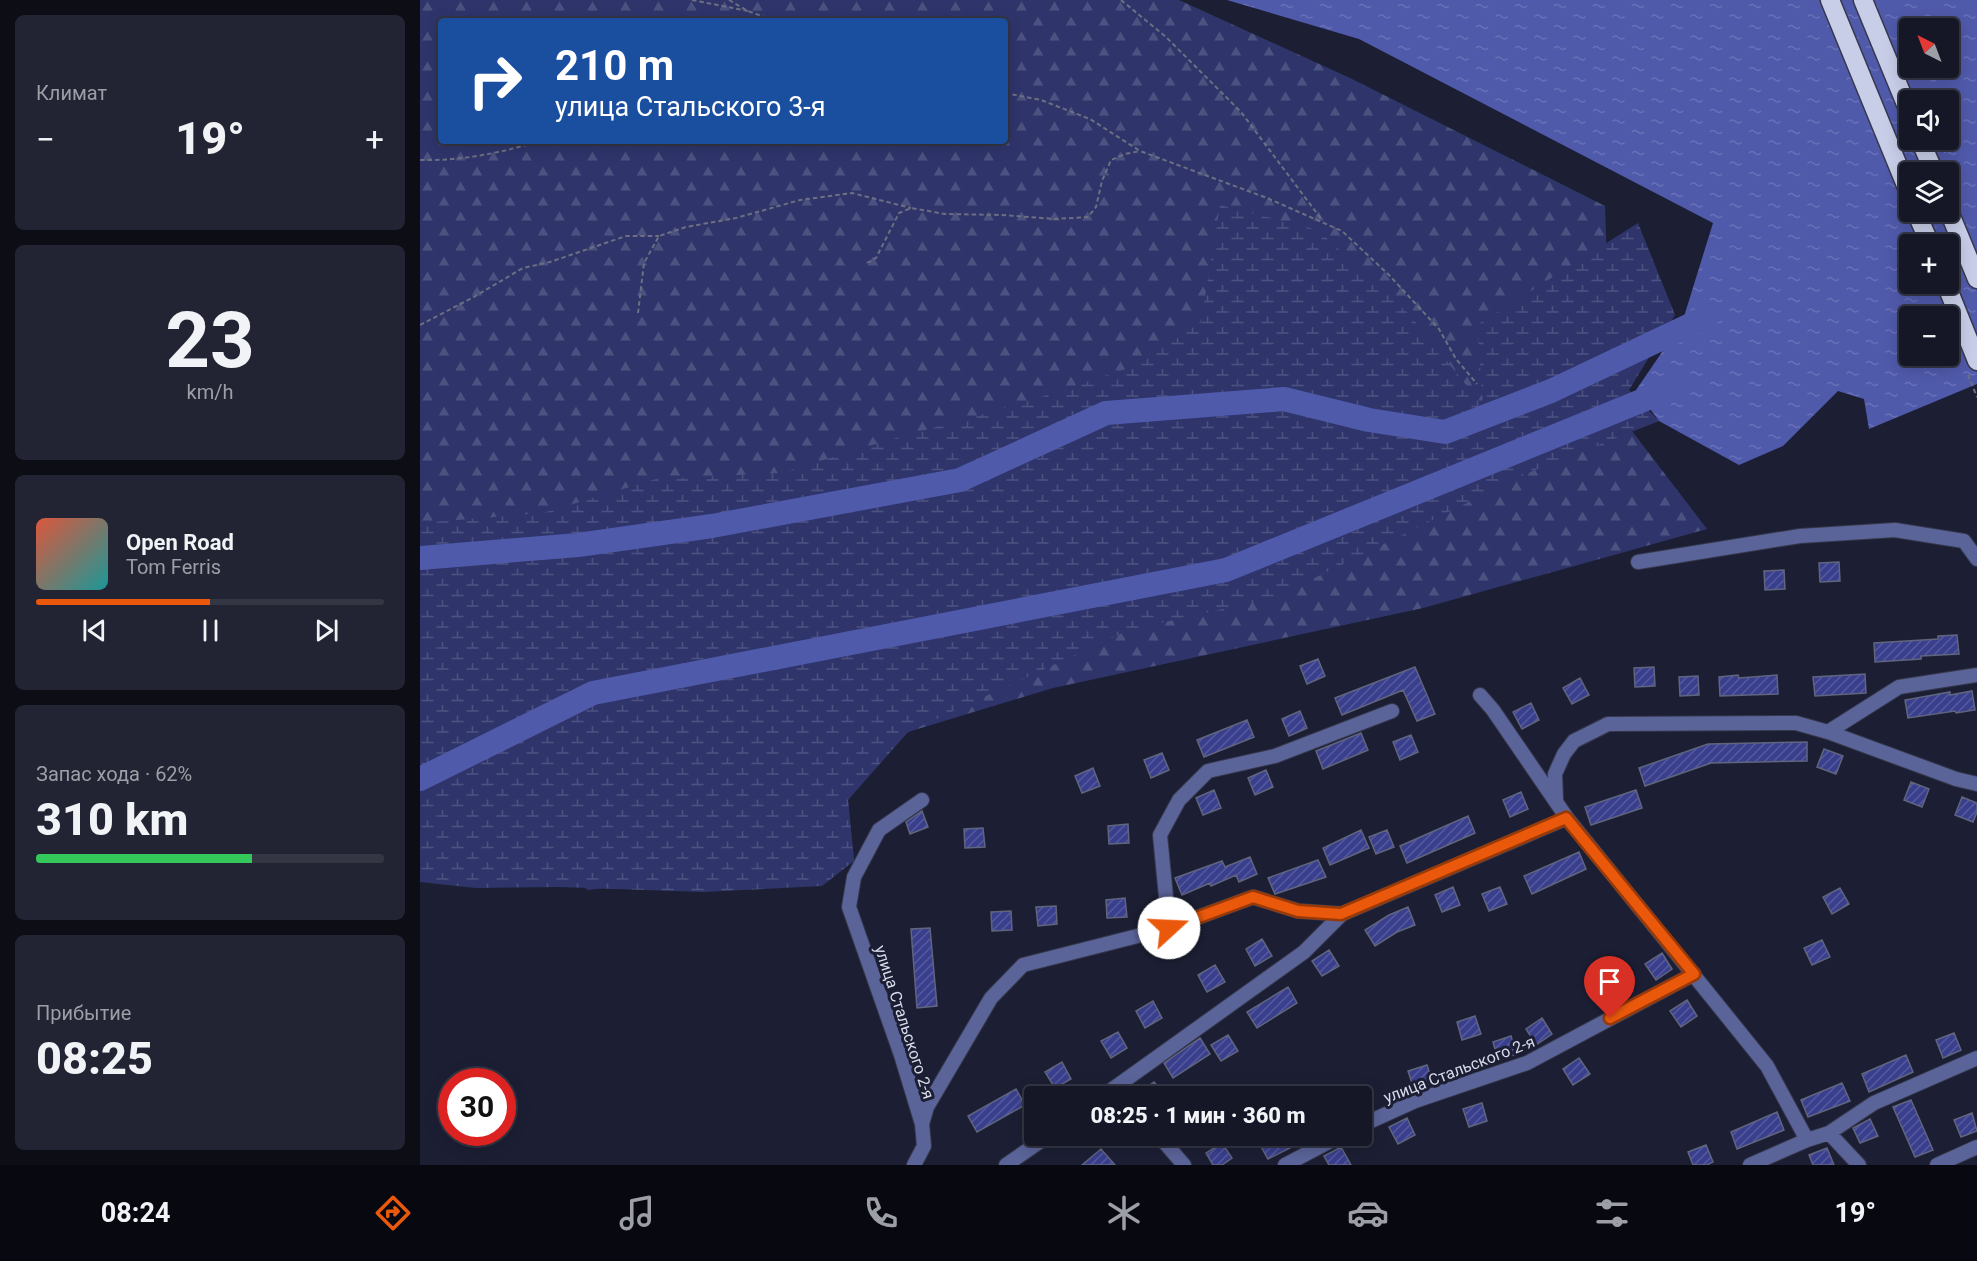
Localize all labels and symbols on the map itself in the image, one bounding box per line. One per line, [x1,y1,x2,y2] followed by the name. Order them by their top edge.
[1899,18,1959,78] north arrow
[1137,896,1201,960] position arrow
[871,943,938,1101] street label: улица Стальского 2-я
[1584,956,1635,1018] pin
[1381,1032,1537,1107] street label: улица Стальского 2-я
[438,1068,516,1146] speed limit sign: 30

